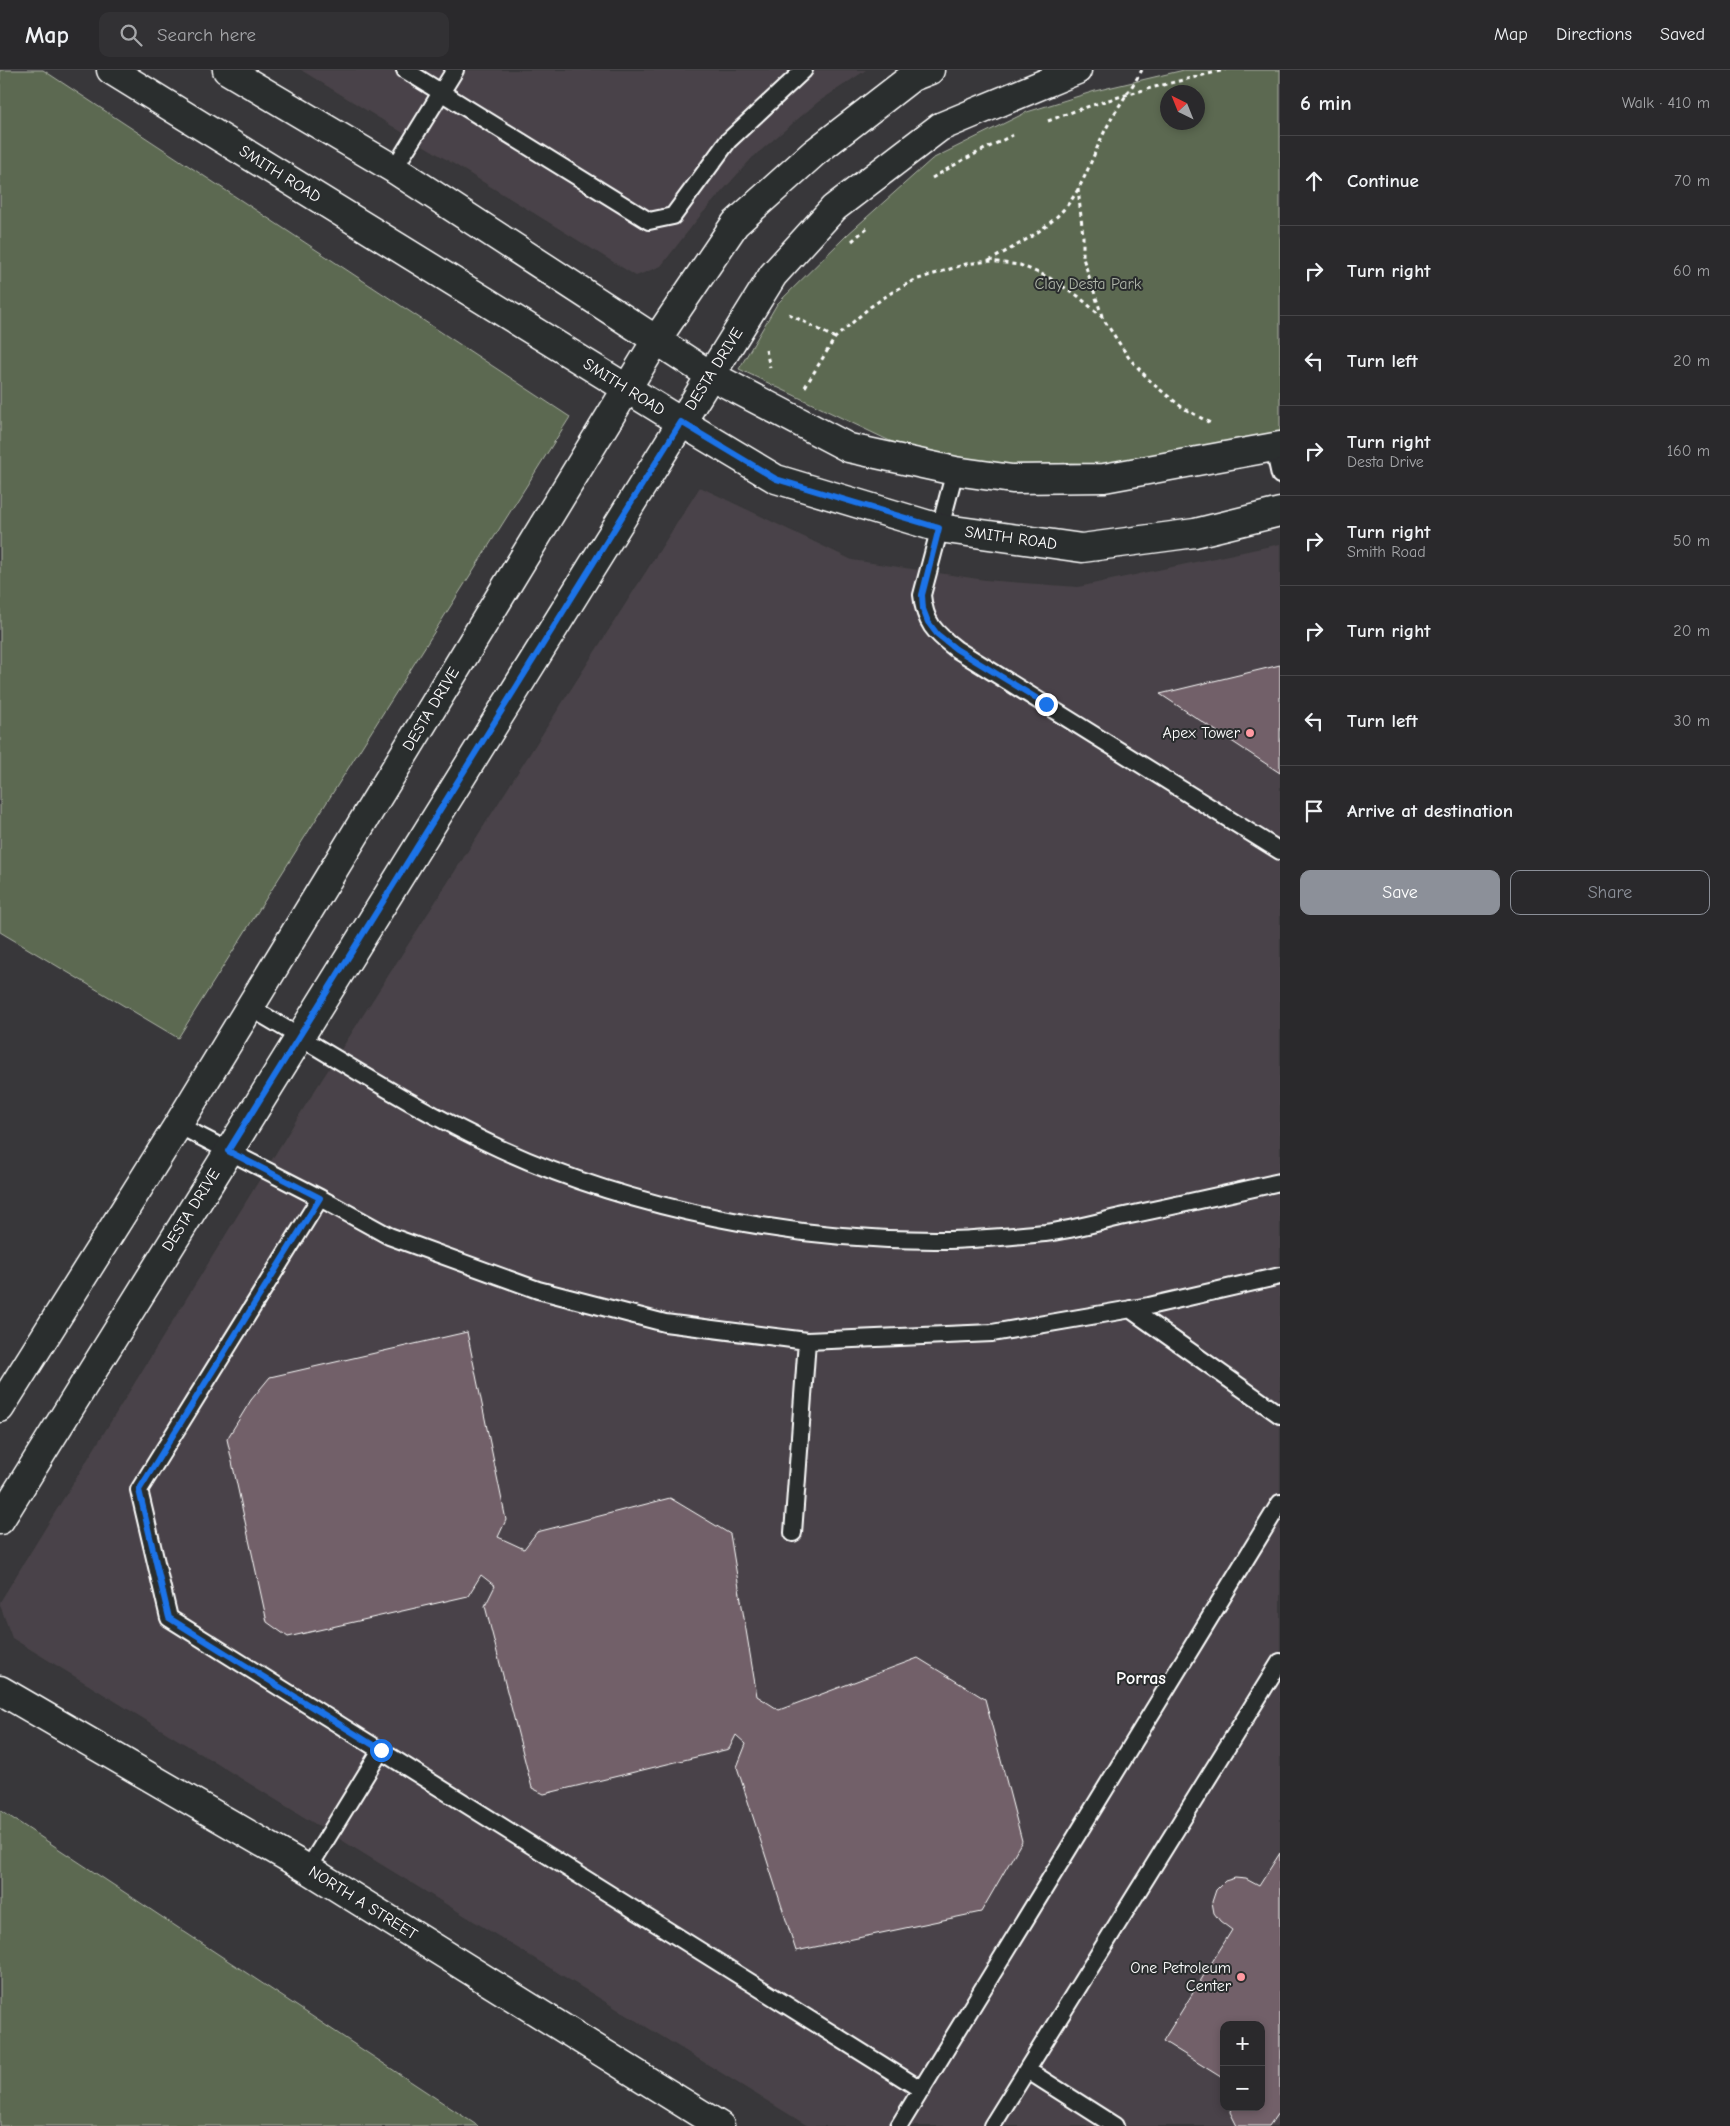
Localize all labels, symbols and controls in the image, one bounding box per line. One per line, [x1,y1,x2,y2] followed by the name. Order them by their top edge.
[99,12,449,57] search box
[25,21,69,49] text: Map
[117,21,145,49] icon: search
[157,24,256,46] text: Search here
[1494,24,1528,45] text: Map
[1556,24,1632,45] text: Directions
[1660,24,1705,45] text: Saved
[1160,85,1205,130] north arrow
[1300,91,1352,115] text: 6 min
[1622,94,1710,112] text: Walk · 410 m
[236,142,324,206] street label: SMITH ROAD
[1300,167,1328,195] icon: ahead
[1347,170,1419,192] text: Continue
[1674,172,1710,190] text: 70 m
[1300,257,1328,285] icon: right
[1347,260,1431,282] text: Turn right
[1673,262,1710,280] text: 60 m
[1034,275,1142,293] park label: Clay Desta Park
[681,324,747,414] street label: DESTA DRIVE
[1300,347,1328,375] icon: left
[1347,350,1418,372] text: Turn left
[1673,352,1710,370] text: 20 m
[580,355,668,419] street label: SMITH ROAD
[1347,431,1431,453] text: Turn right
[1300,437,1328,465] icon: right
[1667,442,1710,460] text: 160 m
[1347,453,1424,471] text: Desta Drive
[1347,521,1431,543] text: Turn right
[964,523,1058,553] street label: SMITH ROAD
[1300,527,1328,555] icon: right
[1673,532,1710,550] text: 50 m
[1347,543,1426,561] text: Smith Road
[1300,617,1328,645] icon: right
[1347,620,1431,642] text: Turn right
[1673,622,1710,640] text: 20 m
[399,664,463,754] street label: DESTA DRIVE
[1035,693,1058,716] route end
[1300,707,1328,735] icon: left
[1347,710,1418,732] text: Turn left
[1674,712,1710,730] text: 30 m
[1162,724,1241,742] place label: Apex Tower
[1244,727,1256,739] marker: Apex Tower
[1300,797,1328,825] icon: arrive
[1347,800,1513,822] text: Arrive at destination
[1300,870,1500,915] button: Save
[1510,870,1710,915] button: Share
[158,1165,224,1255] street label: DESTA DRIVE
[1116,1668,1166,1689] district label: Porras
[370,1739,393,1762] route start
[305,1862,421,1944] street label: NORTH A STREET
[1130,1959,1232,1995] place label: One Petroleum Center
[1235,1971,1247,1983] marker: One Petroleum Center
[1220,2021,1265,2111] map controls
[1220,2021,1265,2066] button: +
[1220,2066,1265,2111] button: −

